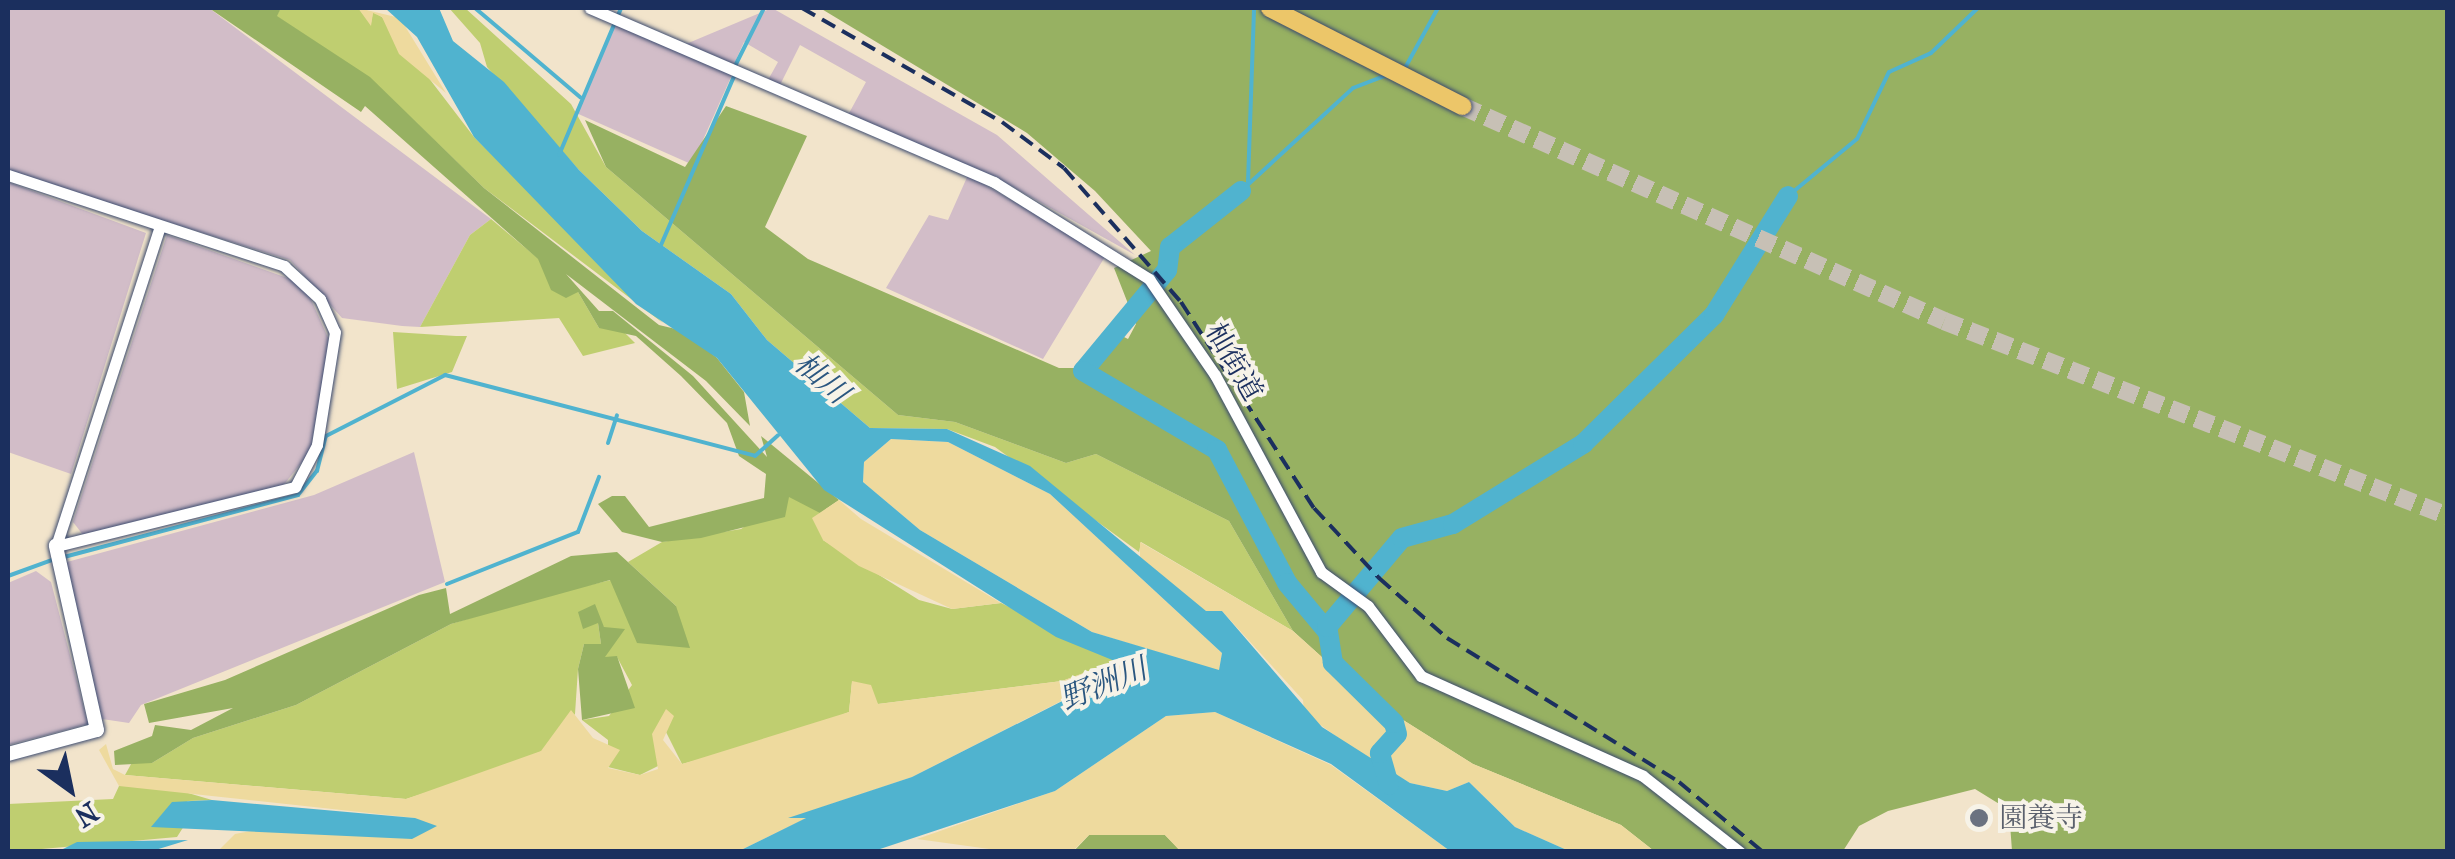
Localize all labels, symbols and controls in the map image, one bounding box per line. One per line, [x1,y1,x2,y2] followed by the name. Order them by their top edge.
[1198,317,1270,407] street label: 杣街道
[787,346,855,412] water label: 杣川
[1056,651,1152,719] water label: 野洲川
[20,739,120,839] north arrow
[69,795,105,834] text: N
[1999,801,2083,835] place label: 園養寺
[1968,807,1990,829] marker: 園養寺

